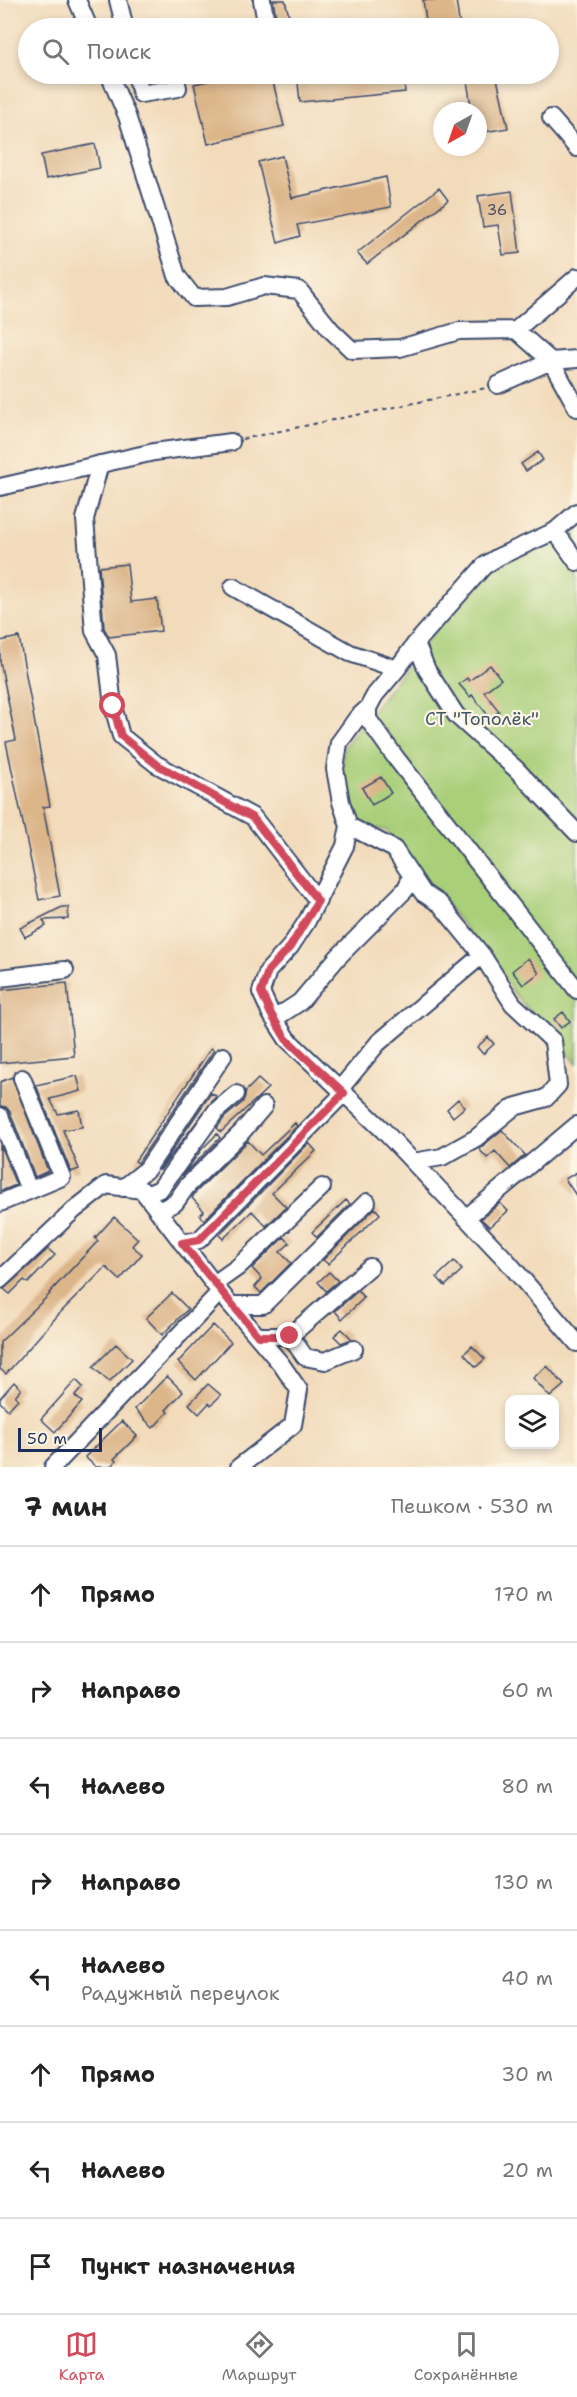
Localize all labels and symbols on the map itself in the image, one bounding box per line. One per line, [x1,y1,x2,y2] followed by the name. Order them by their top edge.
[433,102,487,156] north arrow
[487,200,507,220] house number: 36
[99,692,125,718] route start
[425,707,539,731] park label: СТ "Тополёк"
[276,1322,302,1348] route end
[18,1425,102,1452] scale bar

